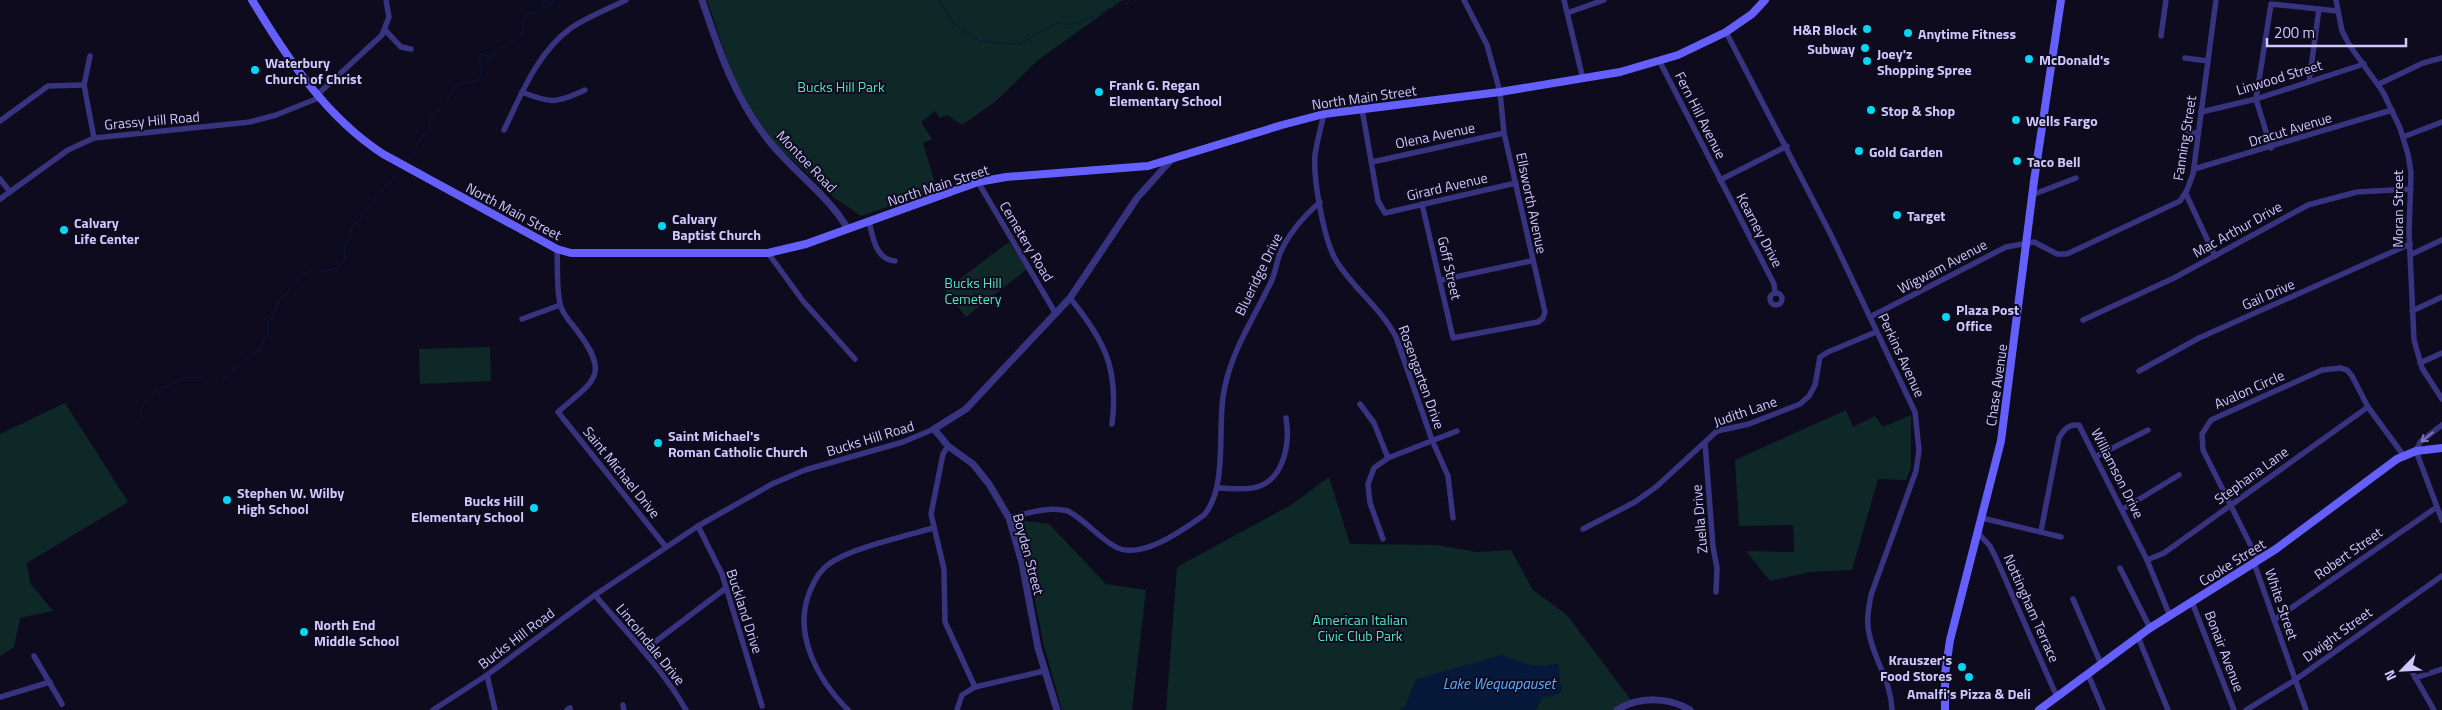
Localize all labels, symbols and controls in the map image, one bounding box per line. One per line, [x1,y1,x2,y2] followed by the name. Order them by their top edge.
[2267,15,2406,47] scale bar
[1793,19,1858,40] place label: H&R Block
[2274,21,2315,44] text: 200 m
[1861,23,1873,35] marker: H&R Block
[1918,23,2016,44] place label: Anytime Fitness
[1902,27,1914,39] marker: Anytime Fitness
[1807,38,1855,59] place label: Subway
[1859,42,1871,54] marker: Subway
[1877,43,1972,80] place label: Joey'z Shopping Spree
[2039,49,2110,70] place label: McDonald's
[265,52,362,89] place label: Waterbury Church of Christ
[2023,53,2035,65] marker: McDonald's
[2233,54,2325,100] street label: Linwood Street
[1861,55,1873,67] marker: Joey'z Shopping Spree
[249,64,261,76] marker: Waterbury Church of Christ
[1670,68,1732,162] street label: Fern Hill Avenue
[1109,74,1222,111] place label: Frank G. Regan Elementary School
[797,76,885,97] park label: Bucks Hill Park
[1310,79,1418,115] street label: North Main Street
[1093,86,1105,98] marker: Frank G. Regan Elementary School
[2167,94,2201,182] street label: Fanning Street
[1881,100,1955,121] place label: Stop & Shop
[1865,104,1877,116] marker: Stop & Shop
[103,105,201,135] street label: Grassy Hill Road
[2246,106,2334,152] street label: Dracut Avenue
[2026,110,2098,131] place label: Wells Fargo
[2010,114,2022,126] marker: Wells Fargo
[1393,116,1477,154] street label: Olena Avenue
[772,125,842,197] street label: Montoe Road
[1869,141,1943,162] place label: Gold Garden
[1853,145,1865,157] marker: Gold Garden
[1511,151,1553,255] street label: Ellsworth Avenue
[2027,151,2080,172] place label: Taco Bell
[2011,155,2023,167] marker: Taco Bell
[885,159,992,211] street label: North Main Street
[1404,166,1490,206] street label: Girard Avenue
[2387,170,2408,248] street label: Moran Street
[462,177,566,245] street label: North Main Street
[1732,189,1788,271] street label: Kearney Drive
[2188,196,2286,262] street label: Mac Arthur Drive
[995,197,1059,285] street label: Cemetery Road
[1907,205,1945,226] place label: Target
[672,208,761,245] place label: Calvary Baptist Church
[1891,209,1903,221] marker: Target
[74,212,139,249] place label: Calvary Life Center
[656,220,668,232] marker: Calvary Baptist Church
[58,224,70,236] marker: Calvary Life Center
[1229,229,1287,319] street label: Blueridge Drive
[1433,234,1467,302] street label: Goff Street
[1893,234,1991,298] street label: Wigwam Avenue
[944,272,1002,309] park label: Bucks Hill Cemetery
[2238,273,2298,315] street label: Gail Drive
[1956,299,2019,336] place label: Plaza Post Office
[1873,309,1931,401] street label: Perkins Avenue
[1940,311,1952,323] marker: Plaza Post Office
[1393,322,1451,432] street label: Rosengarten Drive
[1980,343,2012,427] street label: Chase Avenue
[2211,364,2287,414] street label: Avalon Circle
[1710,390,1780,432] street label: Judith Lane
[823,415,917,461] street label: Bucks Hill Road
[578,422,666,522] street label: Saint Michael Drive
[2086,424,2150,522] street label: Williamson Drive
[668,425,808,462] place label: Saint Michael's Roman Catholic Church
[2421,431,2434,442] one-way arrow
[652,437,664,449] marker: Saint Michael's Roman Catholic Church
[2210,441,2292,509] street label: Stephana Lane
[237,482,344,519] place label: Stephen W. Wilby High School
[1686,484,1712,554] street label: Zuella Drive
[411,490,524,527] place label: Bucks Hill Elementary School
[221,494,233,506] marker: Stephen W. Wilby High School
[528,502,540,514] marker: Bucks Hill Elementary School
[1008,511,1050,597] street label: Boyden Street
[2310,522,2387,584] street label: Robert Street
[2195,533,2269,591] street label: Cooke Street
[1999,550,2065,666] street label: Nottingham Terrace
[721,566,769,656] street label: Buckland Drive
[2260,566,2304,643] street label: White Street
[611,599,691,689] street label: Lincolndale Drive
[2298,601,2376,666] street label: Dwight Street
[473,602,559,674] street label: Bucks Hill Road
[2200,607,2250,695] street label: Bonair Avenue
[1313,609,1407,646] park label: American Italian Civic Club Park
[314,614,399,651] place label: North End Middle School
[298,626,310,638] marker: North End Middle School
[2377,645,2427,695] north arrow
[1880,649,1952,686] place label: Krauszer's Food Stores
[1956,661,1968,673] marker: Krauszer's Food Stores
[2378,667,2401,684] text: N
[1963,671,1975,683] marker: Amalfi's Pizza & Deli
[1443,672,1558,695] water label: Lake Wequapauset
[1907,683,2031,704] place label: Amalfi's Pizza & Deli

